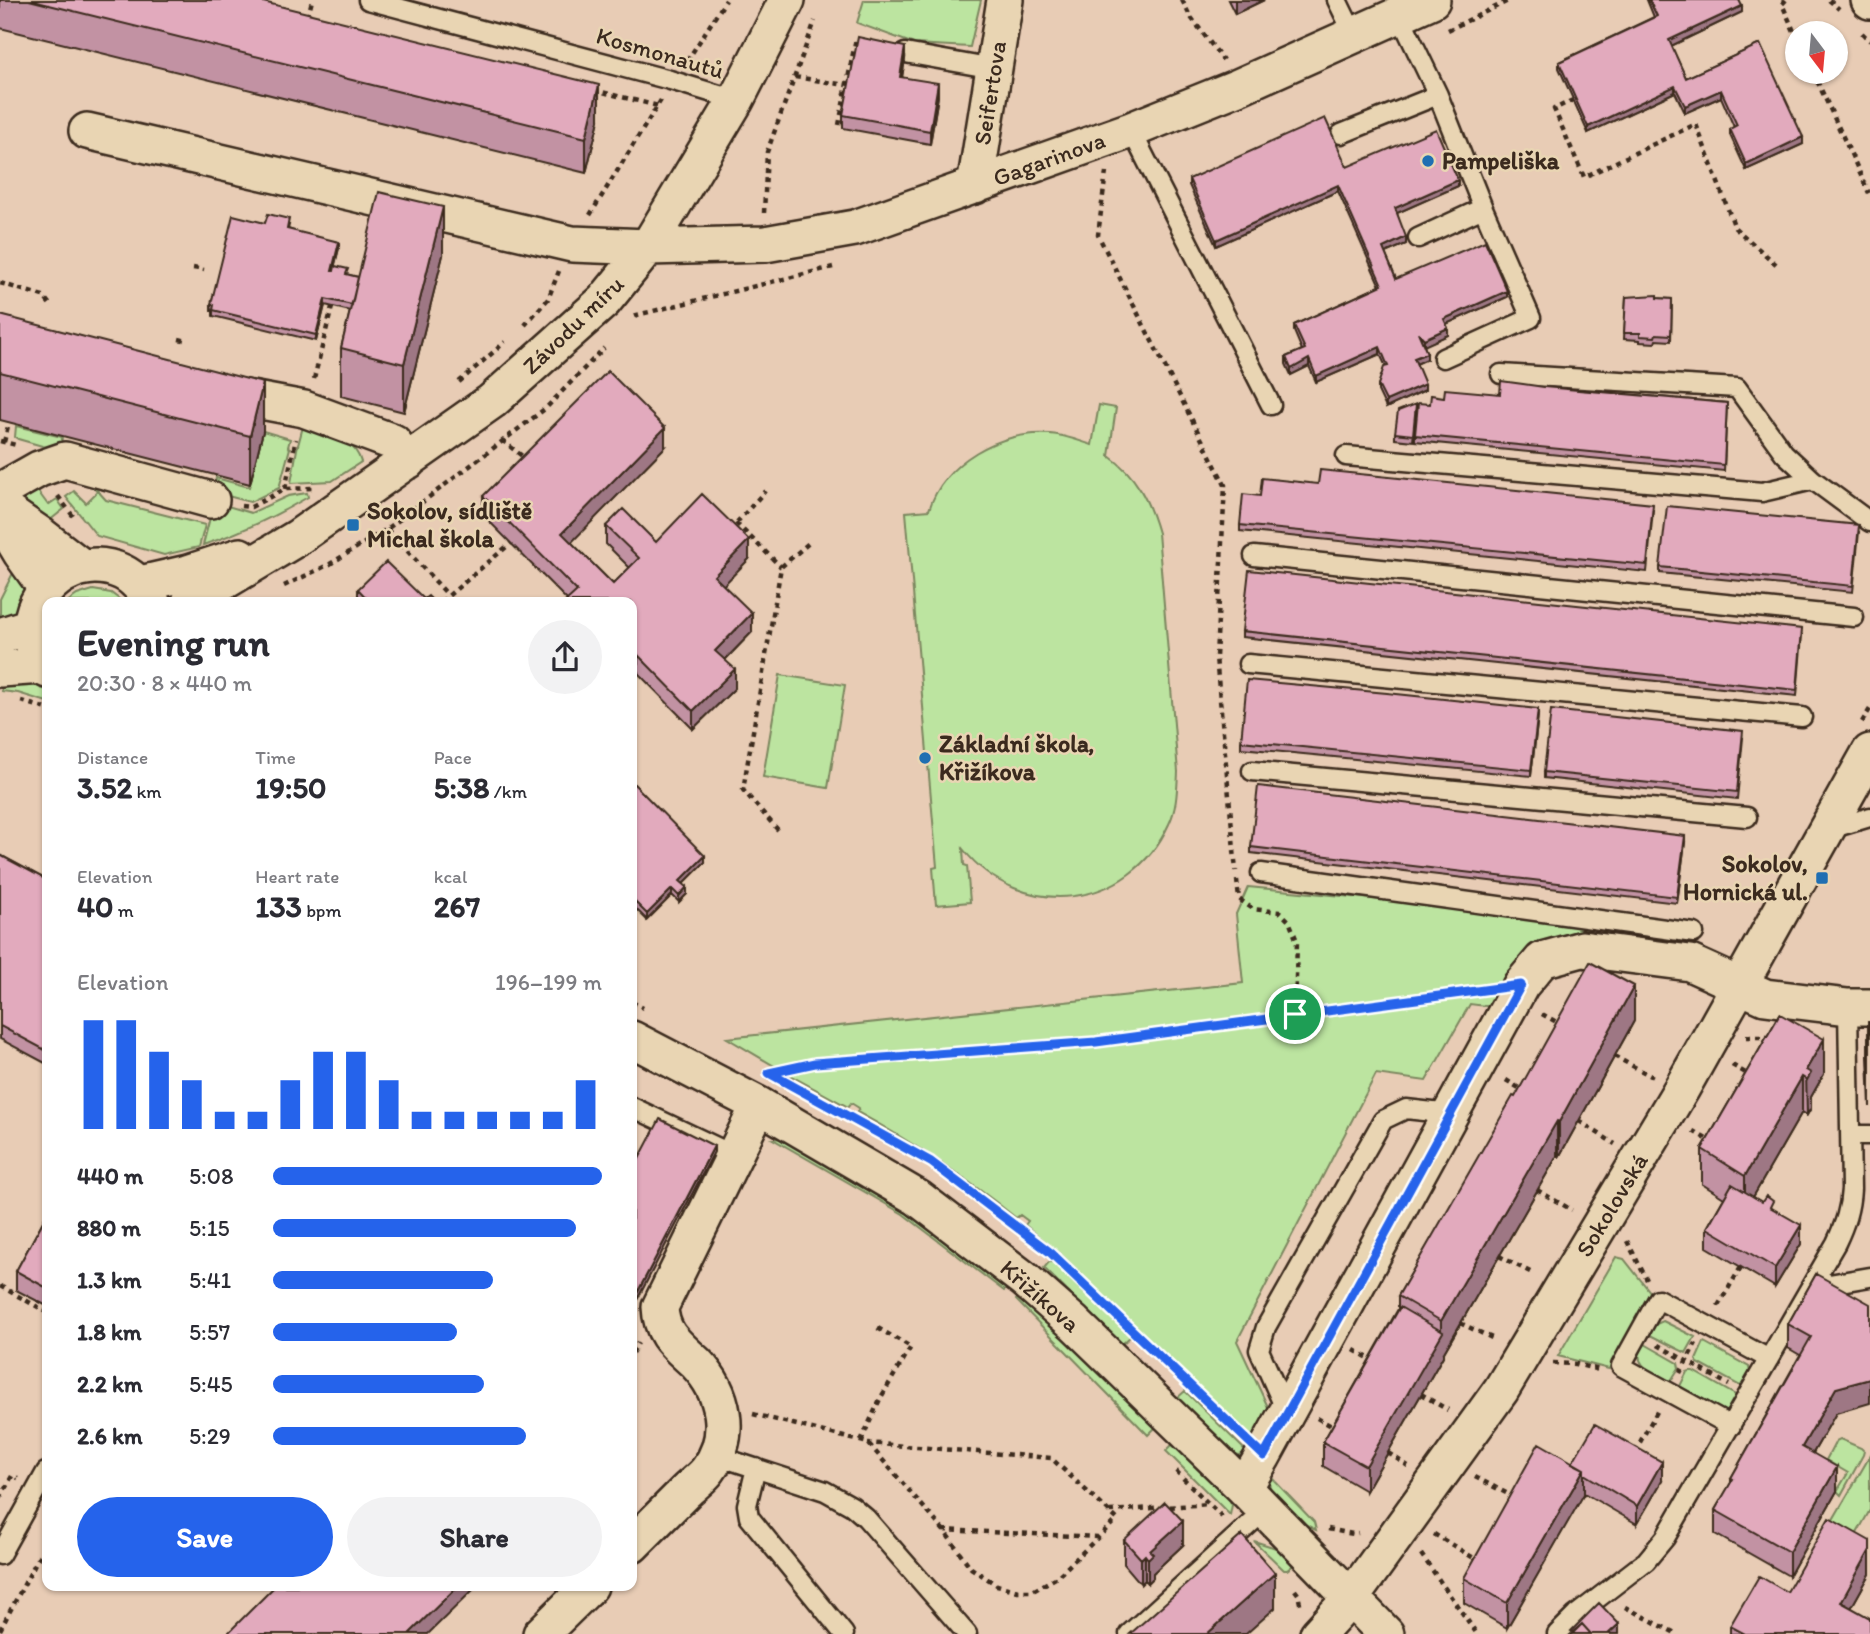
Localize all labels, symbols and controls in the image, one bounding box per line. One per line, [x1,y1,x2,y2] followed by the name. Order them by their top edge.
[593,20,727,85] street label: Kosmonautů
[1785,21,1848,84] north arrow
[1785,21,1848,84] map controls
[967,39,1012,147] street label: Seifertova
[989,125,1109,192] street label: Gagarinova
[1442,146,1560,176] place label: Pampeliška
[1420,153,1436,169] marker: Pampeliška
[516,269,629,380] street label: Závodu míru
[367,496,532,553] place label: Sokolov, sídliště Michal škola
[345,517,361,533] marker: Sokolov, sídliště Michal škola
[77,620,270,666] text: Evening run
[528,620,602,694] button: share
[77,669,252,697] text: 20:30 · 8 × 440 m
[939,729,1095,786] place label: Základní škola, Křižíkova
[77,746,148,769] text: Distance
[255,746,296,769] text: Time
[434,746,472,769] text: Pace
[917,750,933,766] marker: Základní škola, Křižíkova
[77,769,132,806] text: 3.52
[255,769,327,806] text: 19:50
[434,769,490,806] text: 5:38
[132,780,162,803] text: km
[490,780,527,803] text: /km
[1683,849,1808,906] place label: Sokolov, Hornická ul.
[77,865,153,888] text: Elevation
[255,865,339,888] text: Heart rate
[434,865,467,888] text: kcal
[1814,870,1830,886] marker: Sokolov, Hornická ul.
[77,888,114,925] text: 40
[255,888,302,925] text: 133
[434,888,480,925] text: 267
[114,899,134,922] text: m
[302,899,341,922] text: bpm
[77,968,168,996] text: Elevation
[495,968,602,996] text: 196–199 m
[1265,984,1325,1044] pin
[1276,995,1314,1033] icon: arrive
[1569,1147,1654,1262] street label: Sokolovská
[77,1162,143,1190] text: 440 m
[189,1162,233,1190] text: 5:08
[77,1214,141,1242] text: 880 m
[189,1214,229,1242] text: 5:15
[994,1253,1087,1338] street label: Křižíkova
[77,1266,141,1294] text: 1.3 km
[189,1266,231,1294] text: 5:41
[77,1318,142,1346] text: 1.8 km
[189,1318,230,1346] text: 5:57
[77,1370,142,1398] text: 2.2 km
[189,1370,233,1398] text: 5:45
[77,1422,143,1450] text: 2.6 km
[189,1422,231,1450] text: 5:29
[77,1497,333,1577] button: Save
[347,1497,602,1577] button: Share

